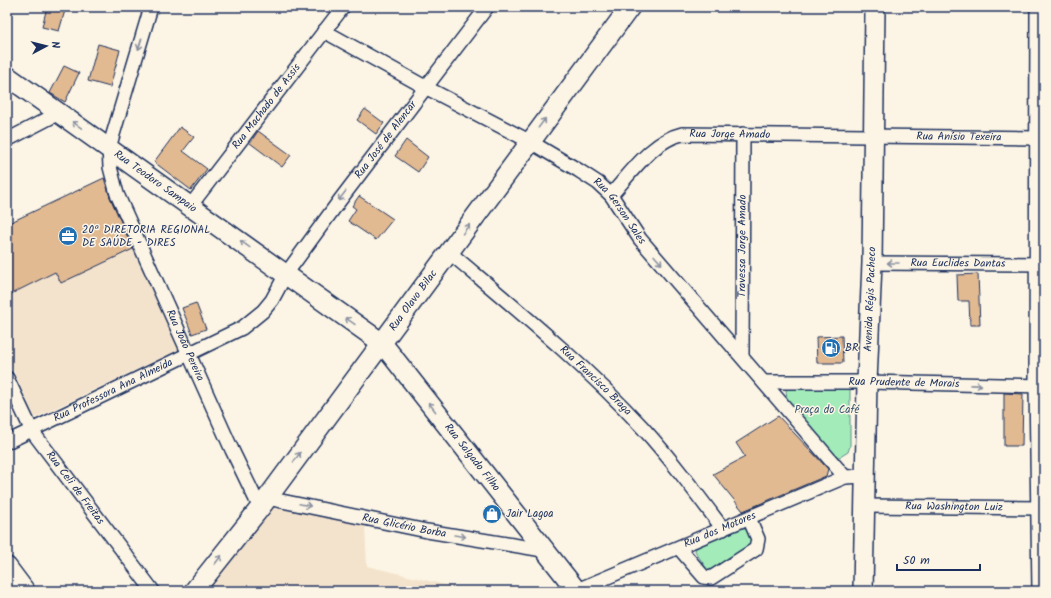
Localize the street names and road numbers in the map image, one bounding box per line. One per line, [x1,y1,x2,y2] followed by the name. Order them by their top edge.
[228,60,306,154] street label: Rua Machado de Assis
[350,96,422,183] street label: Rua José de Alencar
[689,125,770,144] street label: Rua Jorge Amado
[916,128,1002,147] street label: Rua Anísio Texeira
[110,146,201,217] street label: Rua Teodoro Sampaio
[589,173,650,249] street label: Rua Gerson Sales
[733,195,752,297] street label: Travessa Jorge Amado
[859,247,881,352] street label: Avenida Régis Pacheco
[910,254,1006,273] street label: Rua Euclides Dantas
[384,266,442,335] street label: Rua Olavo Bilac
[161,307,209,384] street label: Rua João Pereira
[555,341,636,420] street label: Rua Francisco Braga
[50,354,176,427] street label: Rua Professora Ana Almeida
[849,373,960,393] street label: Rua Prudente de Morais
[440,420,505,495] street label: Rua Salgado Filho
[41,447,109,529] street label: Rua Celi de Freitas
[905,497,1003,517] street label: Rua Washington Luiz
[681,506,759,553] street label: Rua dos Motores
[360,509,448,543] street label: Rua Glicério Borba

